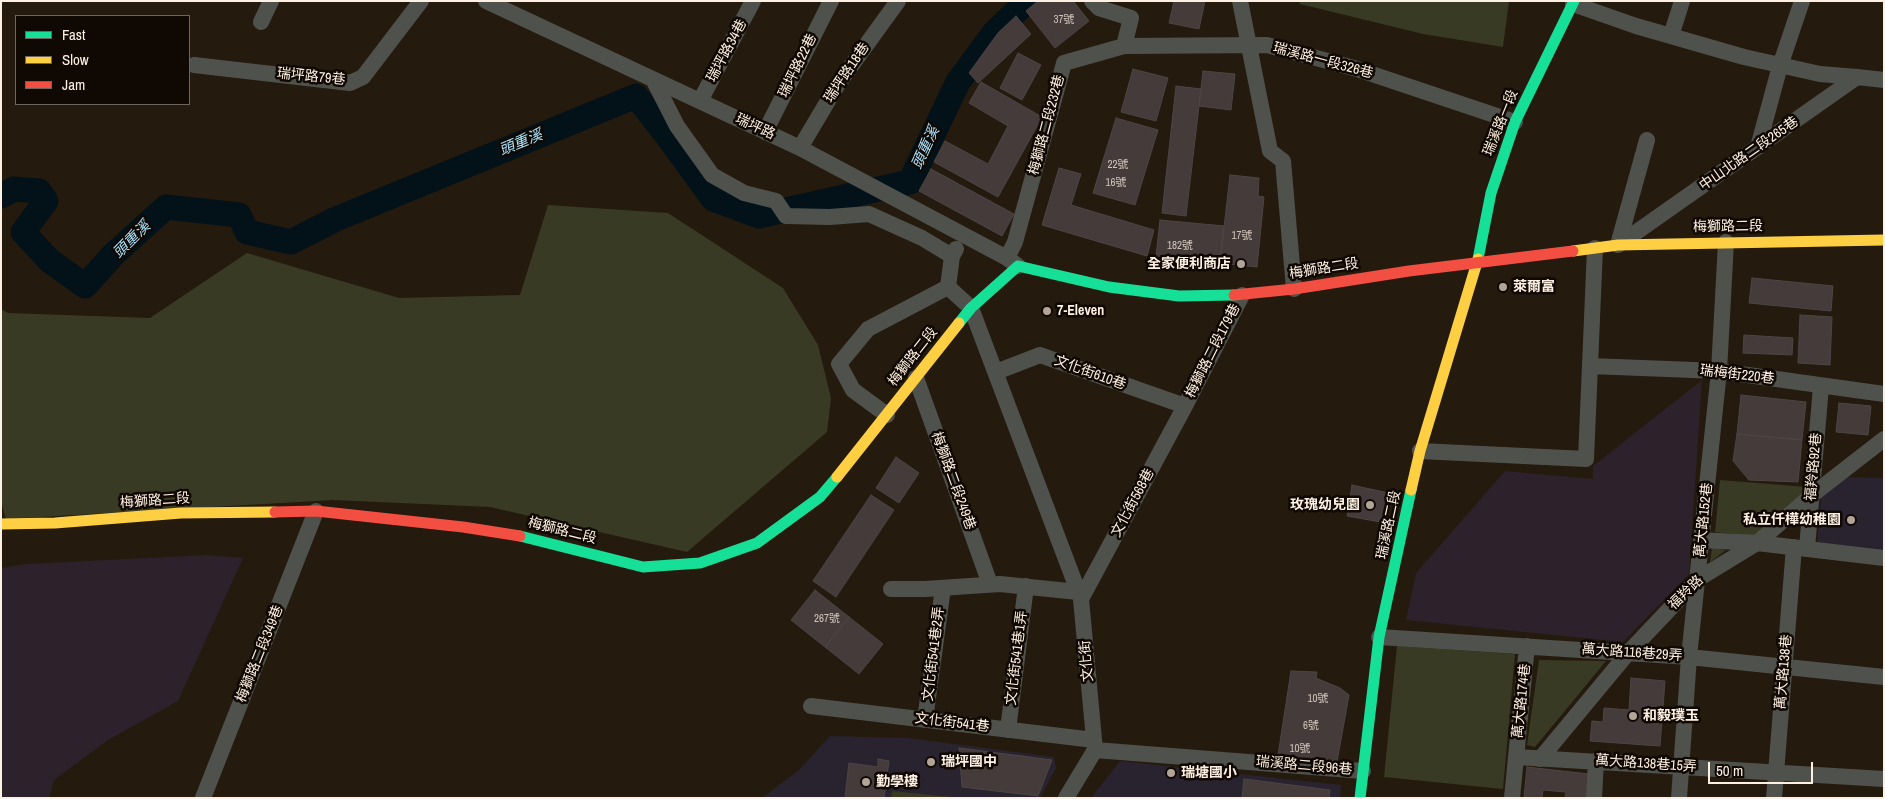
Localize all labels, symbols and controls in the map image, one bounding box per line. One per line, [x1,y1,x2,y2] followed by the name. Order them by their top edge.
[1053,13,1075,27] house number: 37號
[15,15,190,105] legend
[703,17,751,85] street label: 瑞坪路34巷
[62,24,85,45] text: Fast
[775,31,821,101] street label: 瑞坪路22巷
[821,40,873,106] street label: 瑞坪路18巷
[1271,40,1375,82] street label: 瑞溪路一段326巷
[62,49,89,70] text: Slow
[276,65,346,89] street label: 瑞坪路79巷
[1026,73,1068,177] street label: 梅獅路二段232巷
[62,74,85,95] text: Jam
[1480,87,1522,159] street label: 瑞溪路一段
[732,111,778,143] street label: 瑞坪路
[1696,114,1802,194] street label: 中山北路二段265巷
[908,124,944,172] water label: 頭重溪
[497,126,545,160] water label: 頭重溪
[1107,158,1129,172] house number: 22號
[1105,176,1127,190] house number: 16號
[110,218,154,262] water label: 頭重溪
[1693,218,1763,236] street label: 梅獅路二段
[1231,229,1253,243] house number: 17號
[1167,239,1193,253] house number: 182號
[1288,255,1360,283] street label: 梅獅路二段
[1147,256,1231,272] place label: 全家便利商店
[1235,258,1247,270] marker: 全家便利商店
[1513,279,1555,295] place label: 萊爾富
[1497,281,1509,293] marker: 萊爾富
[1182,301,1244,401] street label: 梅獅路二段179巷
[1057,303,1104,319] place label: 7-Eleven
[1041,305,1053,317] marker: 7-Eleven
[885,324,941,390] street label: 梅獅路二段
[1052,352,1128,394] street label: 文化街610巷
[1699,362,1775,388] street label: 瑞梅街220巷
[927,430,979,532] street label: 梅獅路二段249巷
[1803,432,1825,502] street label: 福羚路92巷
[1108,466,1158,540] street label: 文化街568巷
[1692,482,1716,558] street label: 萬大路152巷
[1374,489,1404,561] street label: 瑞溪路二段
[119,490,191,512] street label: 梅獅路二段
[1290,497,1360,513] place label: 玫瑰幼兒園
[1364,499,1376,511] marker: 玫瑰幼兒園
[1743,512,1841,528] place label: 私立仟樺幼稚園
[526,514,598,548] street label: 梅獅路二段
[1845,514,1857,526] marker: 私立仟樺幼稚園
[1665,572,1707,614] street label: 福羚路
[233,603,287,705] street label: 梅獅路二段349巷
[920,606,948,702] street label: 文化街541巷2弄
[1003,610,1031,706] street label: 文化街541巷1弄
[814,612,840,626] house number: 267號
[1772,634,1796,710] street label: 萬大路138巷
[1077,639,1097,683] street label: 文化街
[1581,641,1683,665] street label: 萬大路116巷29弄
[1510,663,1534,739] street label: 萬大路174巷
[1307,692,1329,706] house number: 10號
[1643,708,1699,724] place label: 和毅璞玉
[914,710,990,736] street label: 文化街541巷
[1627,710,1639,722] marker: 和毅璞玉
[1303,719,1319,733] house number: 6號
[1289,742,1311,756] house number: 10號
[1595,752,1697,776] street label: 萬大路138巷15弄
[1710,752,1815,784] scale bar
[1255,753,1353,779] street label: 瑞溪路二段96巷
[941,754,997,770] place label: 瑞坪國中
[925,756,937,768] marker: 瑞坪國中
[1716,760,1743,781] text: 50 m
[1181,765,1237,781] place label: 瑞塘國小
[1165,767,1177,779] marker: 瑞塘國小
[876,774,918,790] place label: 勤學樓
[860,776,872,788] marker: 勤學樓

